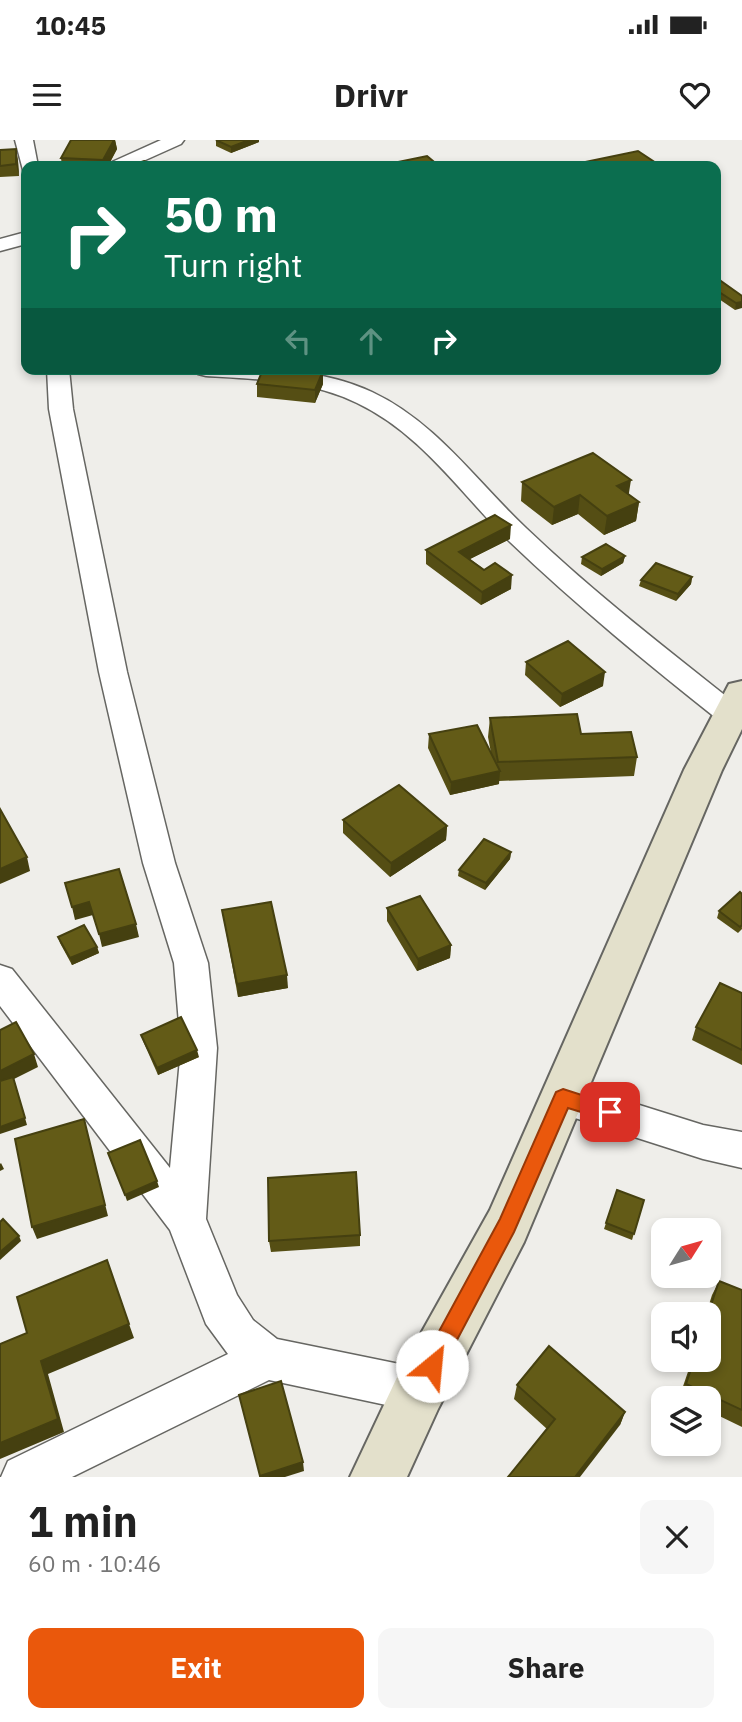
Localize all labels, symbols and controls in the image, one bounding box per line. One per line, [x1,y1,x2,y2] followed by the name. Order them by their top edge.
[35,8,106,42] text: 10:45
[334,74,408,116] text: Drivr
[28,76,66,114] icon: menu
[676,76,714,114] icon: heart
[164,182,278,245] text: 50 m
[49,189,140,280] icon: right
[164,244,302,286] text: Turn right
[279,322,317,360] icon: left
[352,322,390,360] icon: ahead
[425,322,463,360] icon: right
[580,1082,640,1142] pin
[591,1093,629,1131] icon: arrive
[651,1218,721,1288] north arrow
[651,1218,721,1456] map controls
[651,1302,721,1372] button: sound
[395,1329,469,1403] position arrow
[651,1386,721,1456] button: layers
[28,1494,138,1549] text: 1 min
[640,1500,714,1574] button: close
[28,1548,161,1578] text: 60 m · 10:46
[28,1628,364,1708] button: Exit
[378,1628,714,1708] button: Share

